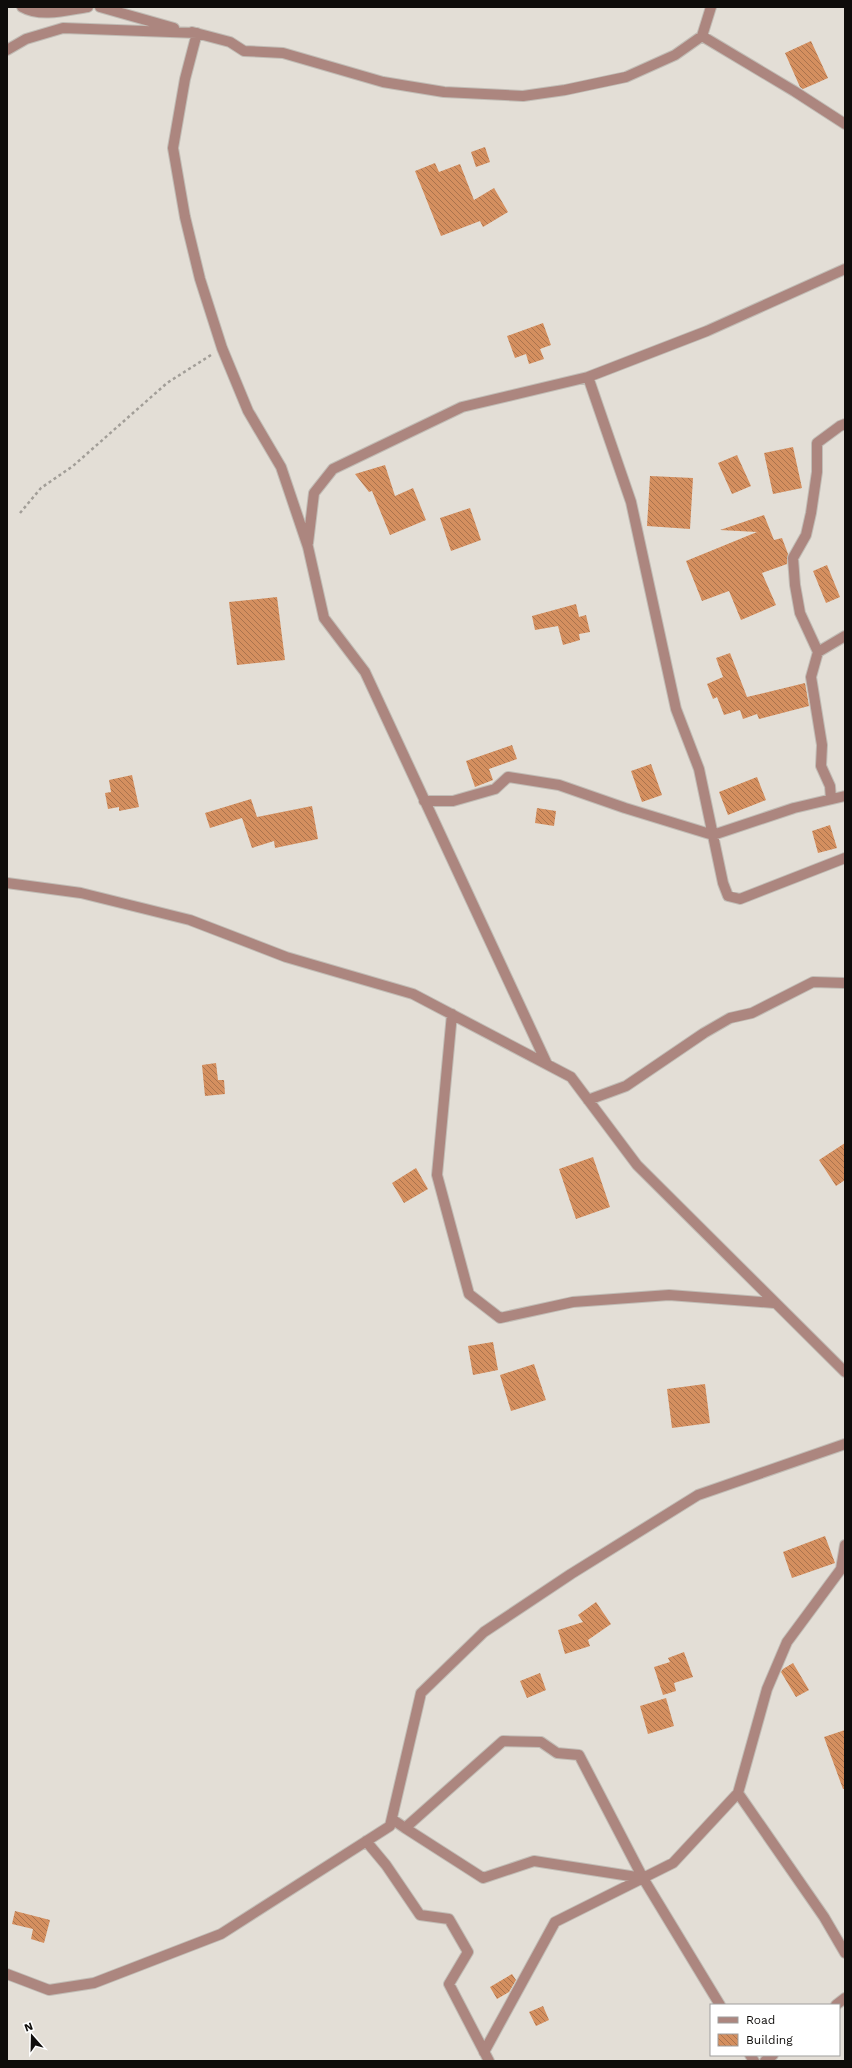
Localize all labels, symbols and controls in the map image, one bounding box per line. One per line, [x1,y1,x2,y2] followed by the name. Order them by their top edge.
[710,2004,840,2056] legend
[746,2013,775,2027] text: Road
[12,2016,52,2056] north arrow
[23,2020,35,2035] text: N
[746,2033,793,2047] text: Building

